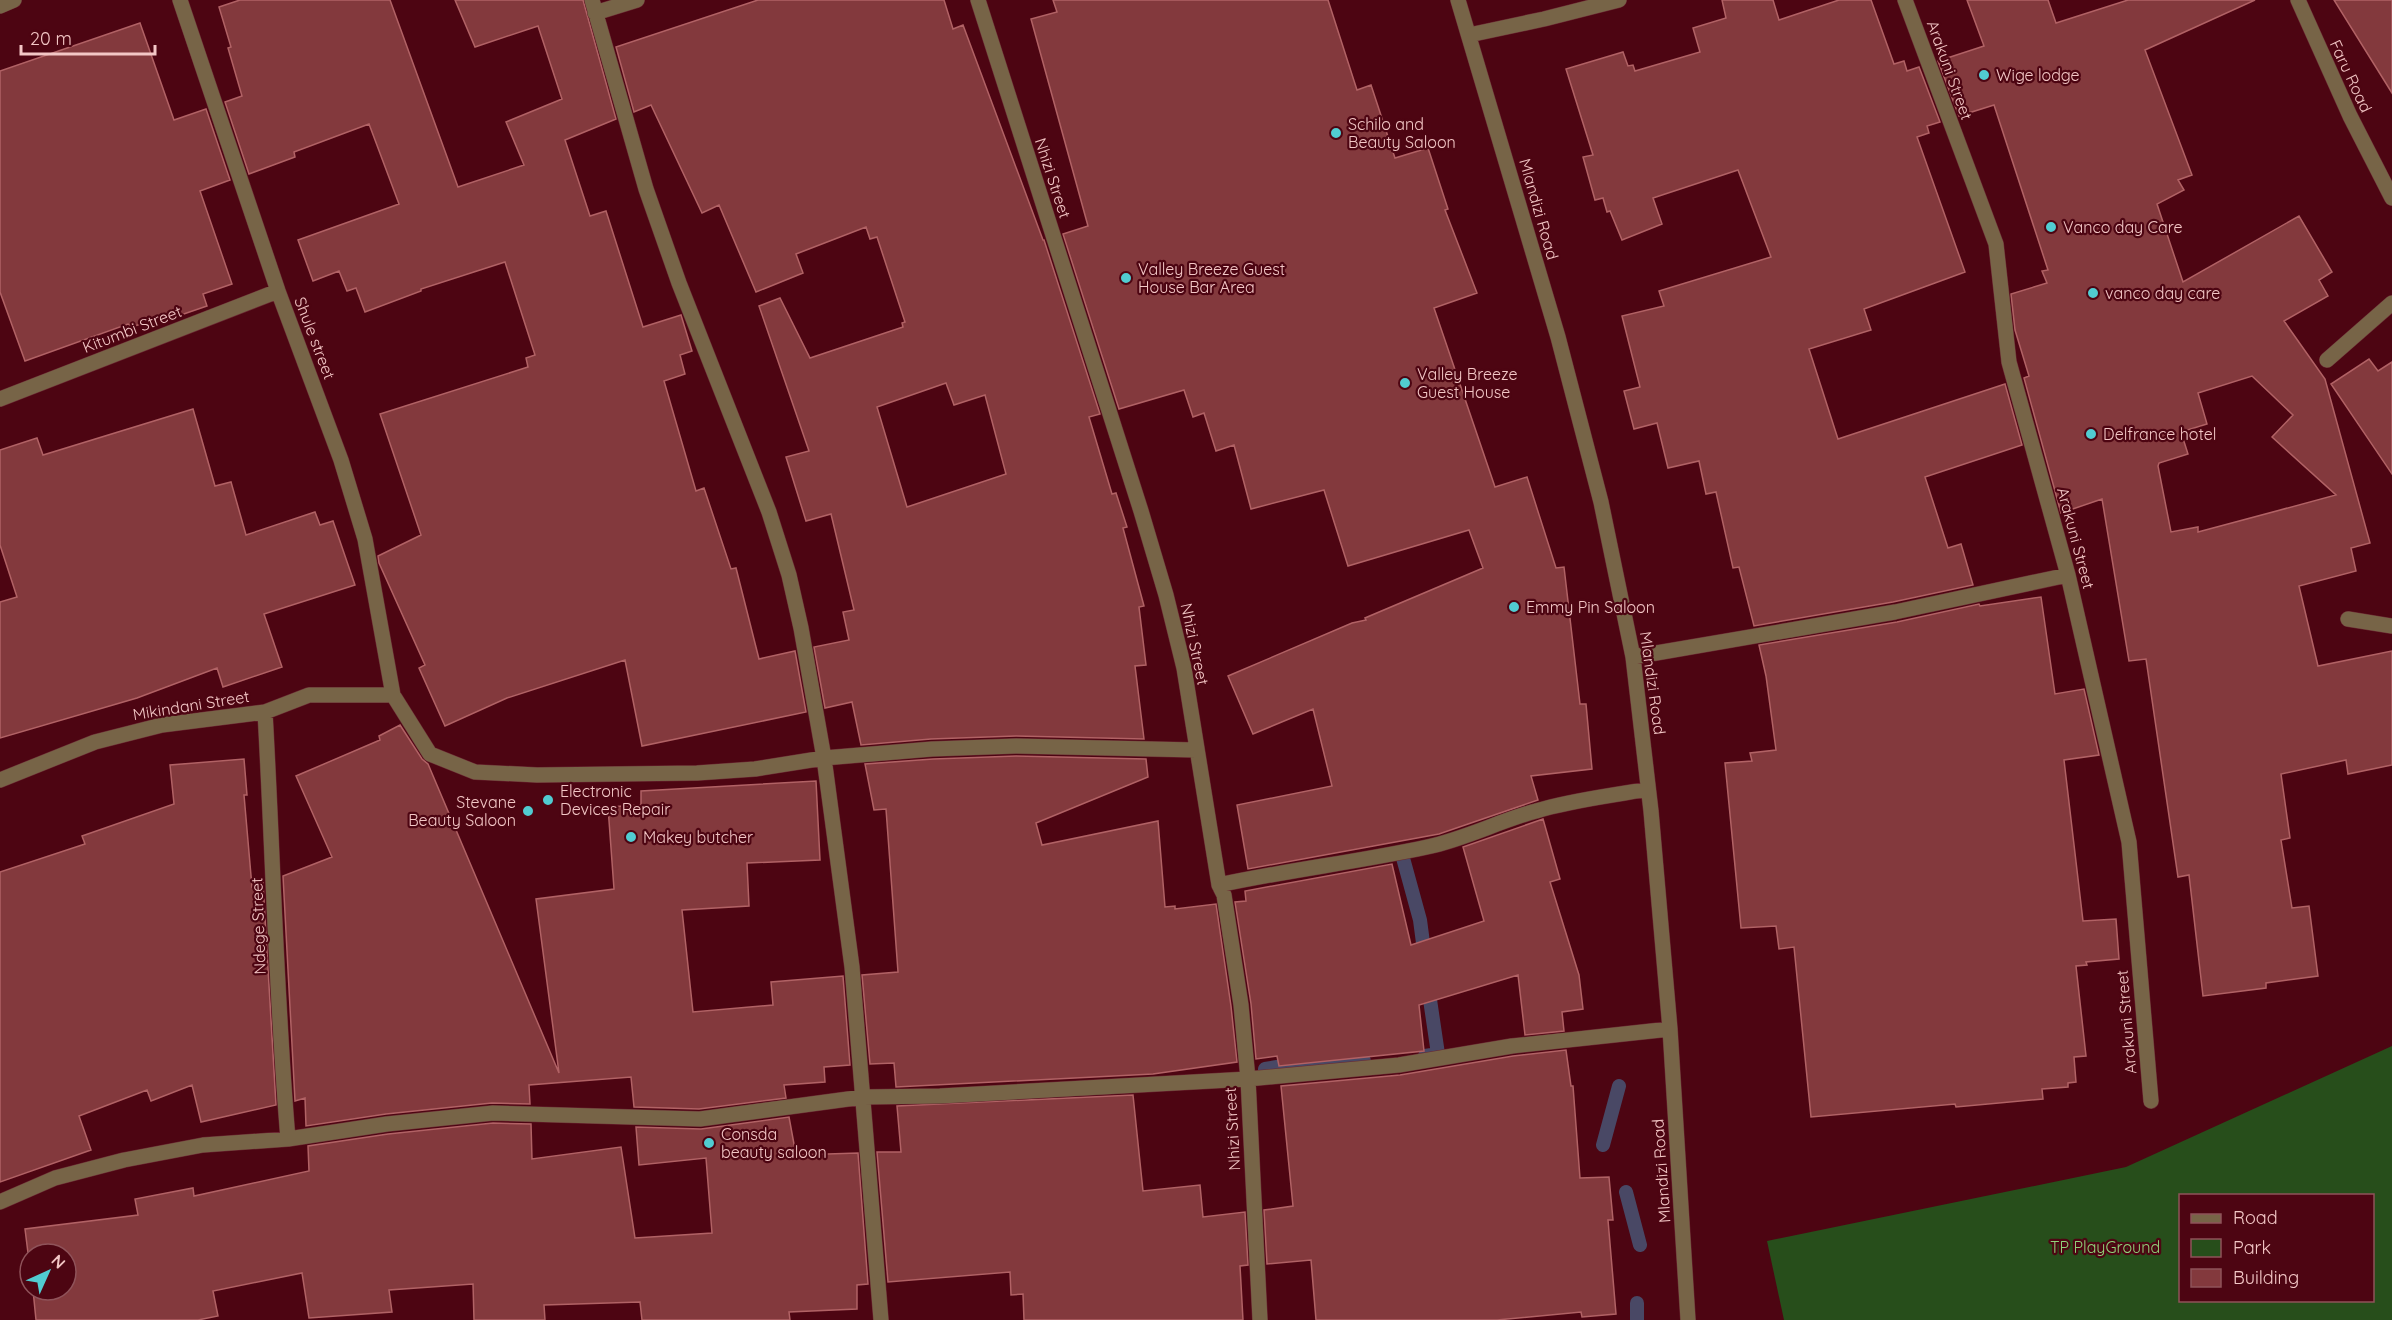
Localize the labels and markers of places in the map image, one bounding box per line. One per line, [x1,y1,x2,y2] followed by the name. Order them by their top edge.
[1996,65,2080,85] place label: Wige lodge
[1977,68,1991,82] marker: Wige lodge
[1348,114,1456,152] place label: Schilo and Beauty Saloon
[1329,126,1343,140] marker: Schilo and Beauty Saloon
[2063,217,2183,237] place label: Vanco day Care
[2044,220,2058,234] marker: Vanco day Care
[1138,259,1285,297] place label: Valley Breeze Guest House Bar Area
[1119,271,1133,285] marker: Valley Breeze Guest House Bar Area
[2105,283,2220,303] place label: vanco day care
[2086,286,2100,300] marker: vanco day care
[1417,364,1518,402] place label: Valley Breeze Guest House
[1398,376,1412,390] marker: Valley Breeze Guest House
[2103,424,2217,444] place label: Delfrance hotel
[2084,427,2098,441] marker: Delfrance hotel
[1526,597,1655,617] place label: Emmy Pin Saloon
[1507,600,1521,614] marker: Emmy Pin Saloon
[560,781,670,819] place label: Electronic Devices Repair
[408,792,516,830] place label: Stevane Beauty Saloon
[541,793,555,807] marker: Electronic Devices Repair
[521,804,535,818] marker: Stevane Beauty Saloon
[643,827,753,847] place label: Makey butcher
[624,830,638,844] marker: Makey butcher
[721,1124,827,1162] place label: Consda beauty saloon
[702,1136,716,1150] marker: Consda beauty saloon

